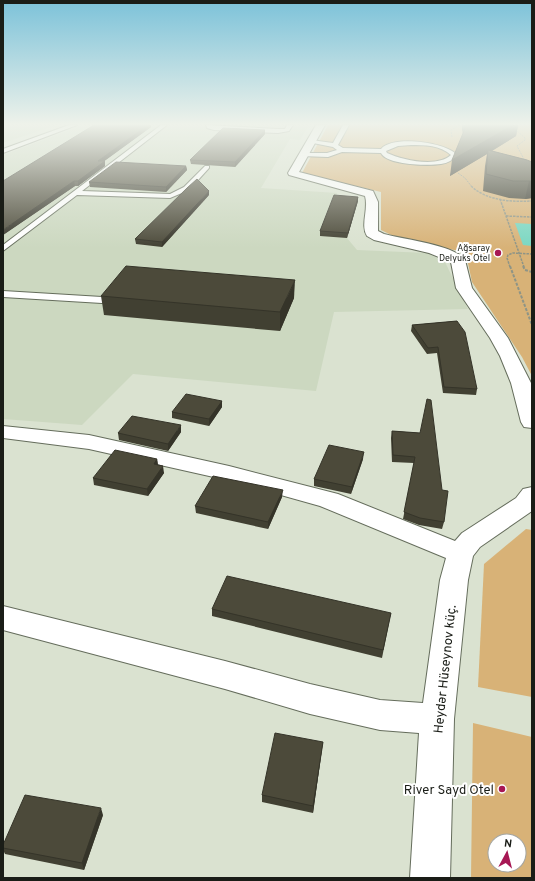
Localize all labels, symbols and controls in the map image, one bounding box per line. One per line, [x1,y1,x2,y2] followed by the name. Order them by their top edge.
[439,243,490,264] place label: Ağsaray Delyuks Otel
[493,248,503,258] marker: Ağsaray Delyuks Otel
[431,604,461,734] street label: Heydər Hüseynov küç.
[404,783,494,799] place label: River Sayd Otel
[497,784,507,794] marker: River Sayd Otel
[487,833,527,873] north arrow
[503,837,513,851] text: N

